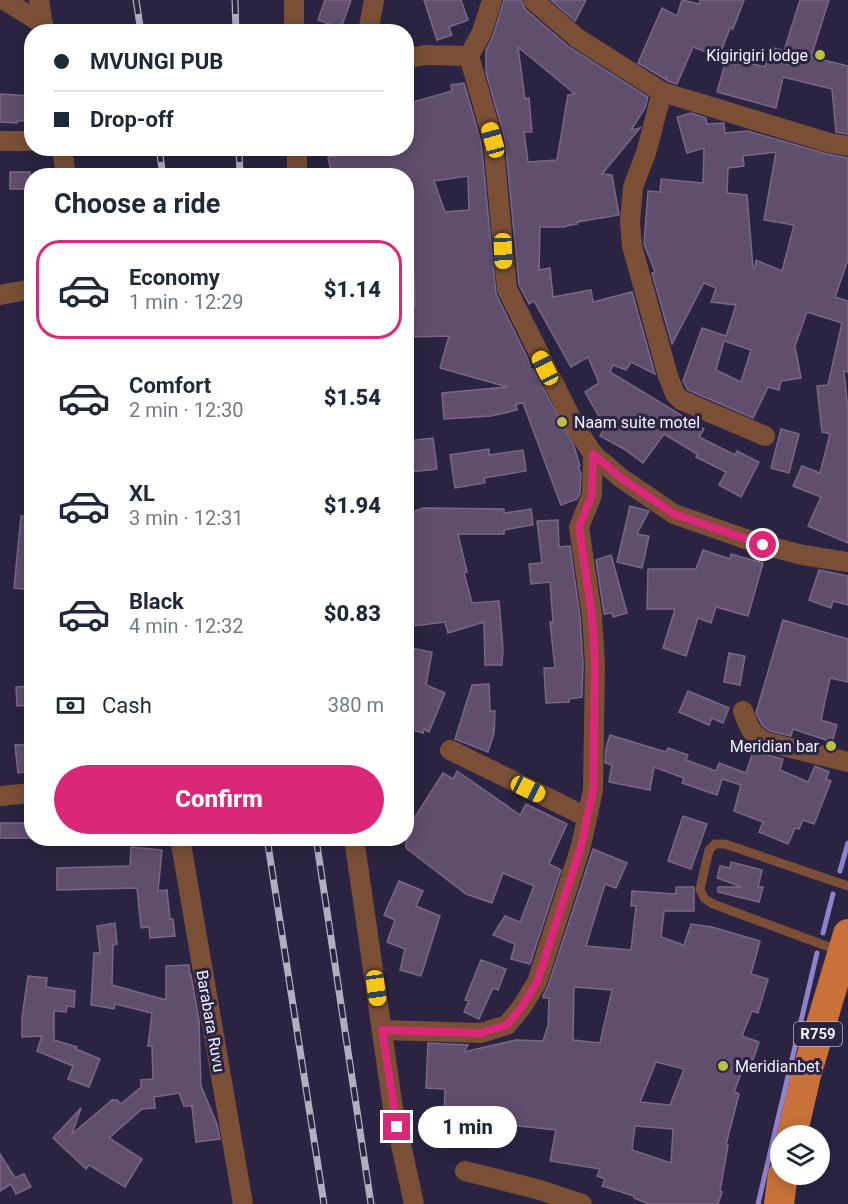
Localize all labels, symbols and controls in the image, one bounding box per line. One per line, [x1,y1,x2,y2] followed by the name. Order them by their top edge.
[706,46,808,65] place label: Kigirigiri lodge
[813,48,827,62] marker: Kigirigiri lodge
[90,49,223,74] text: MVUNGI PUB
[90,107,174,132] text: Drop-off
[479,120,507,160] car
[54,188,220,220] text: Choose a ride
[493,233,513,269] car
[57,263,111,317] icon: car
[129,265,220,290] text: Economy
[324,277,381,302] text: $1.14
[129,290,244,314] text: 1 min · 12:29
[529,348,561,388] car
[57,371,111,425] icon: car
[129,373,211,398] text: Comfort
[324,385,381,410] text: $1.54
[129,398,244,422] text: 2 min · 12:30
[574,413,700,432] place label: Naam suite motel
[555,415,569,429] marker: Naam suite motel
[57,479,111,533] icon: car
[129,481,155,506] text: XL
[324,493,381,518] text: $1.94
[129,506,244,530] text: 3 min · 12:31
[749,531,776,558] route start
[57,587,111,641] icon: car
[129,589,184,614] text: Black
[324,601,381,626] text: $0.83
[129,614,244,638] text: 4 min · 12:32
[54,689,87,722] icon: cash
[102,693,152,718] text: Cash
[328,693,384,717] text: 380 m
[730,737,820,756] place label: Meridian bar
[824,739,838,753] marker: Meridian bar
[54,765,384,834] button: Confirm
[508,773,548,805] car
[192,969,229,1074] street label: Barabara Ruvu
[365,969,387,1007] car
[794,1022,842,1046] road number: R759
[735,1057,820,1076] place label: Meridianbet
[716,1059,730,1073] marker: Meridianbet
[418,1106,517,1148] callout: 1 min
[383,1113,410,1140] route end
[442,1115,493,1139] text: 1 min
[770,1125,830,1185] map controls
[770,1125,830,1185] button: layers

